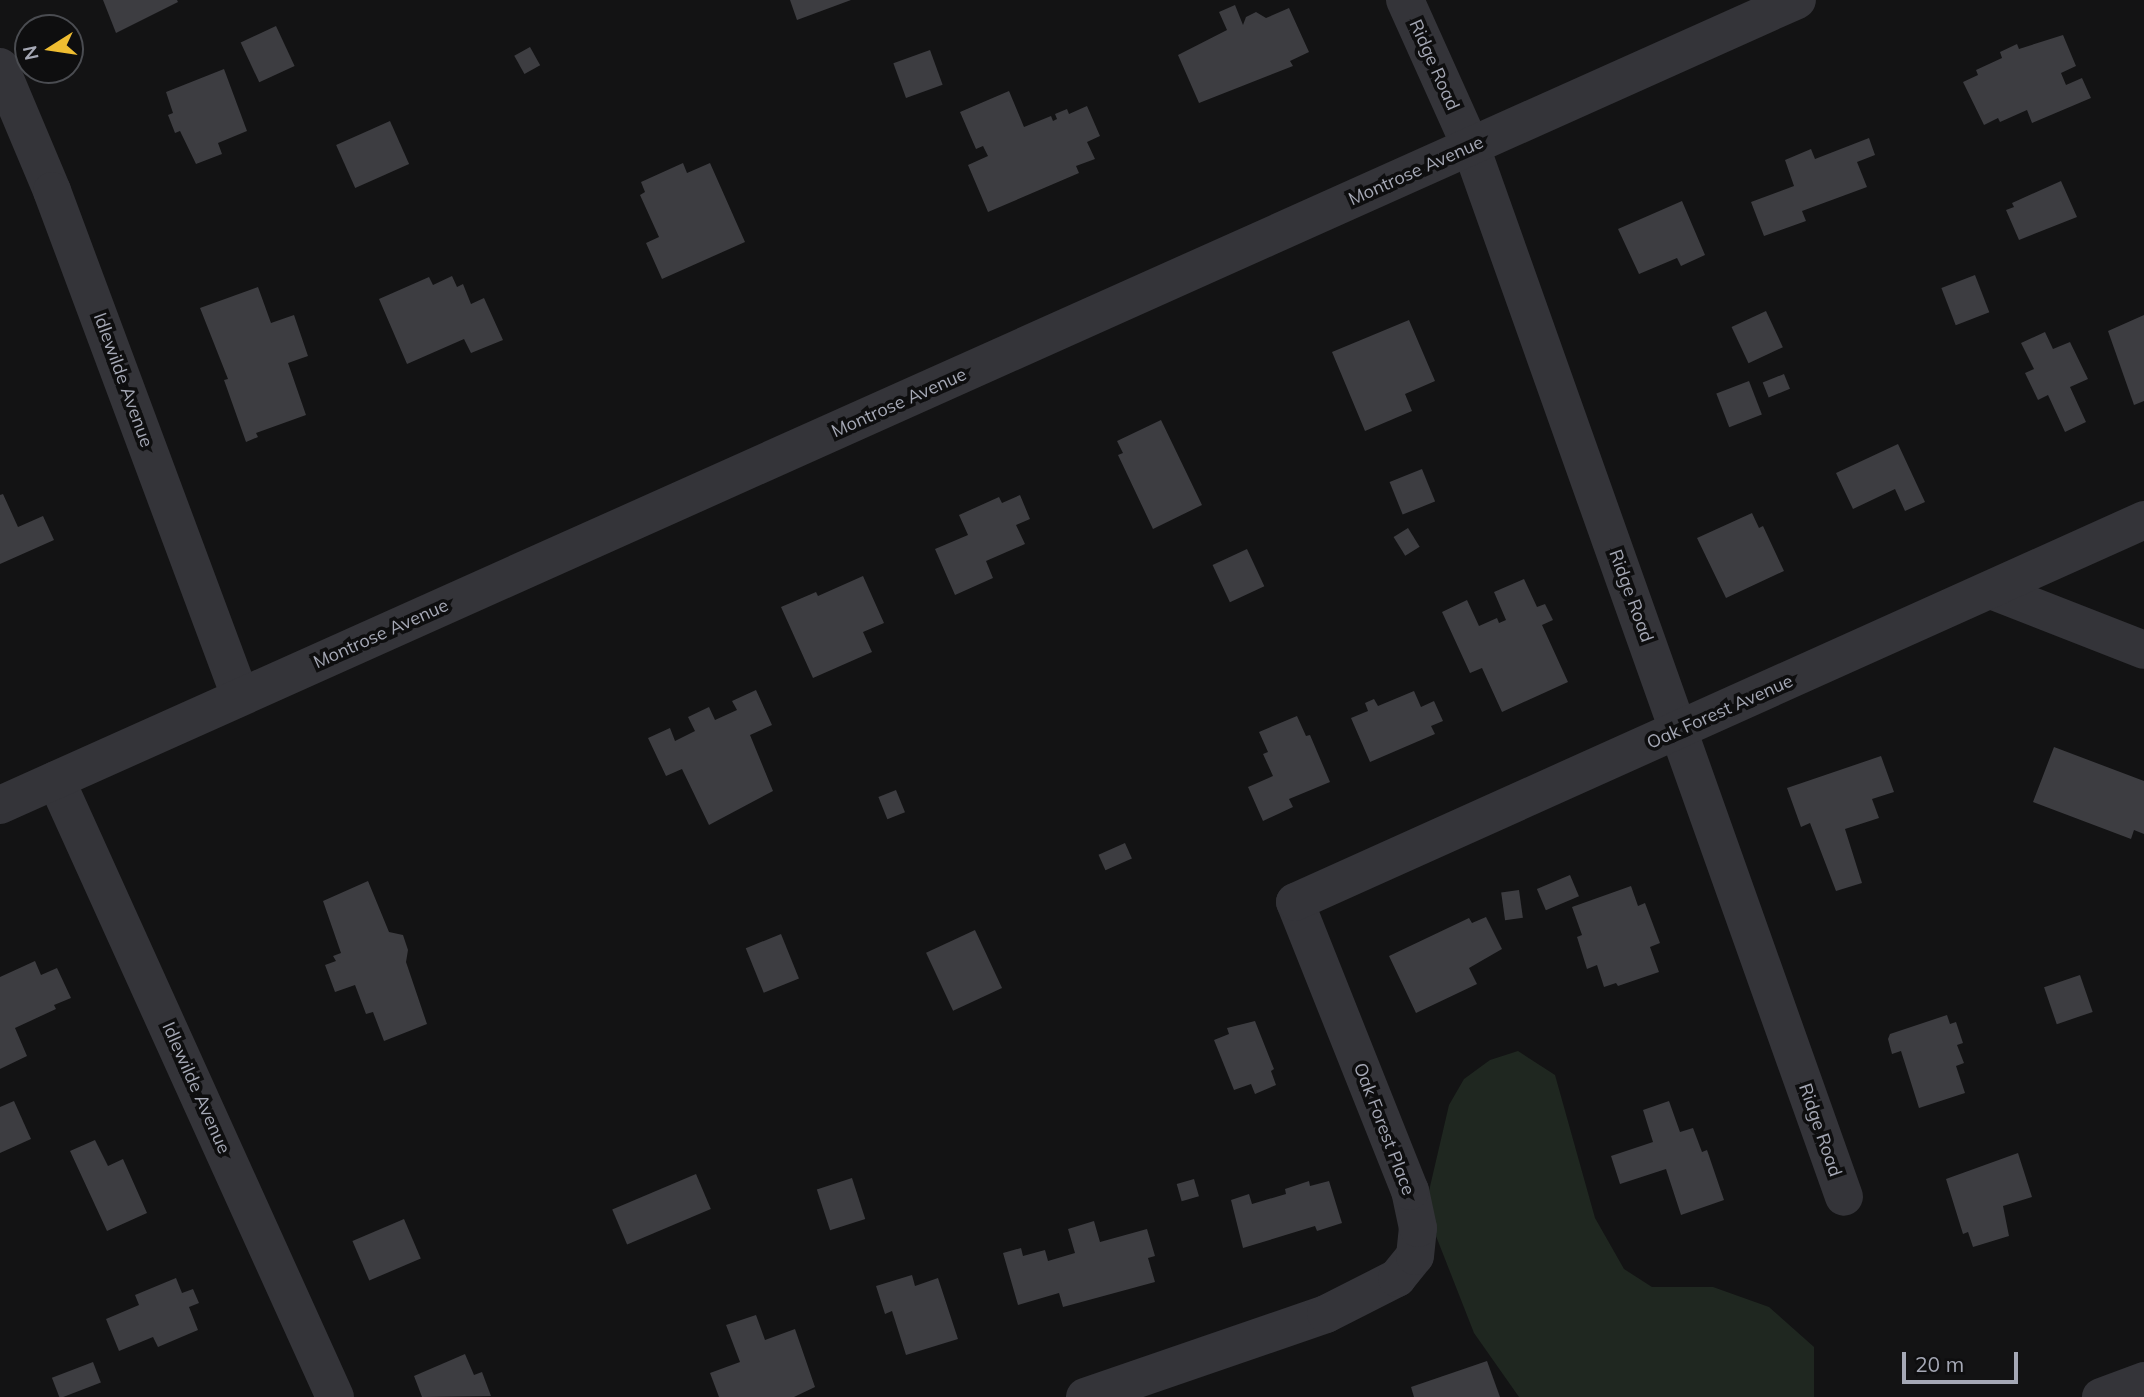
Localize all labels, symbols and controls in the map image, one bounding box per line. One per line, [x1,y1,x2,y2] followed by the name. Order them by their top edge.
[14,14,84,84] north arrow
[1404,16,1464,114] street label: Ridge Road
[17,43,44,62] text: N
[1345,132,1487,210] street label: Montrose Avenue
[89,310,157,450] street label: Idlewilde Avenue
[828,364,970,442] street label: Montrose Avenue
[1604,547,1658,645] street label: Ridge Road
[310,595,452,673] street label: Montrose Avenue
[1644,670,1796,754] street label: Oak Forest Avenue
[157,1019,235,1157] street label: Idlewilde Avenue
[1349,1060,1419,1198] street label: Oak Forest Place
[1794,1081,1846,1179] street label: Ridge Road
[1906,1338,2022,1382] scale bar
[1915,1351,1964,1377] text: 20 m

